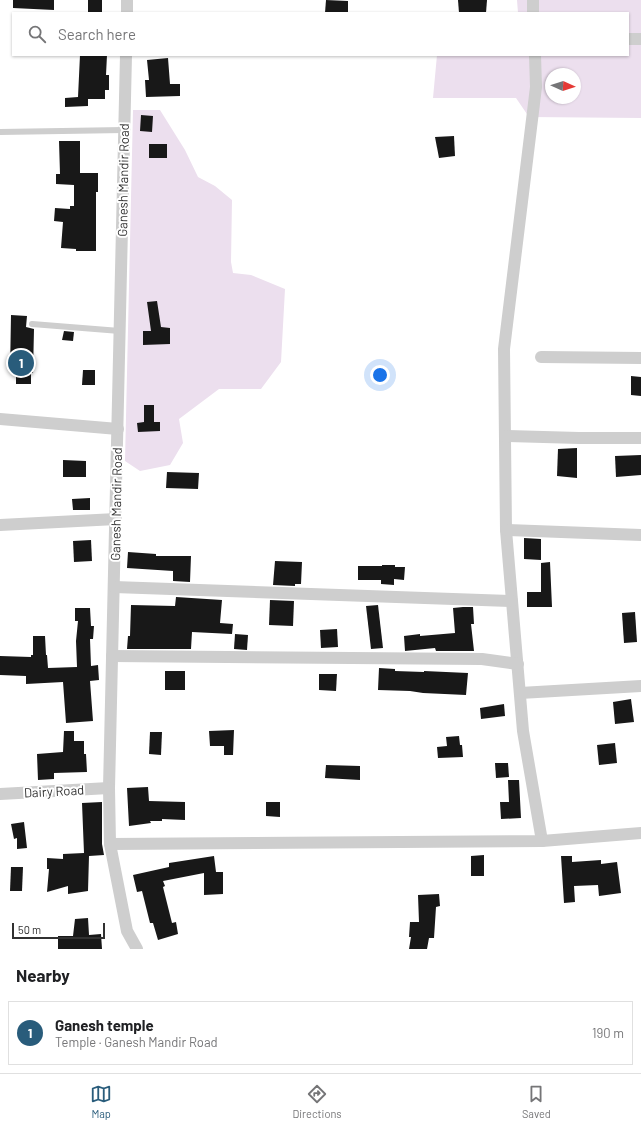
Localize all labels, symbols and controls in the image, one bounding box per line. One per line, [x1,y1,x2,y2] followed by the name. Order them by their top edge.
[12,12,629,56] search box
[26,23,48,45] icon: search
[58,25,136,43] text: Search here
[545,68,581,104] north arrow
[114,123,132,237] street label: Ganesh Mandir Road
[8,348,34,378] pin: 1
[370,365,390,385] your location
[107,447,125,561] street label: Ganesh Mandir Road
[23,781,85,801] street label: Dairy Road
[12,921,105,940] scale bar
[18,923,41,936] text: 50 m
[16,965,70,985] text: Nearby
[55,1016,154,1034] text: Ganesh temple
[28,1025,32,1041] text: 1
[592,1025,624,1041] text: 190 m
[55,1034,218,1050] text: Temple · Ganesh Mandir Road
[90,1083,112,1120] tab: Map
[292,1083,342,1120] tab: Directions
[522,1083,551,1120] tab: Saved

